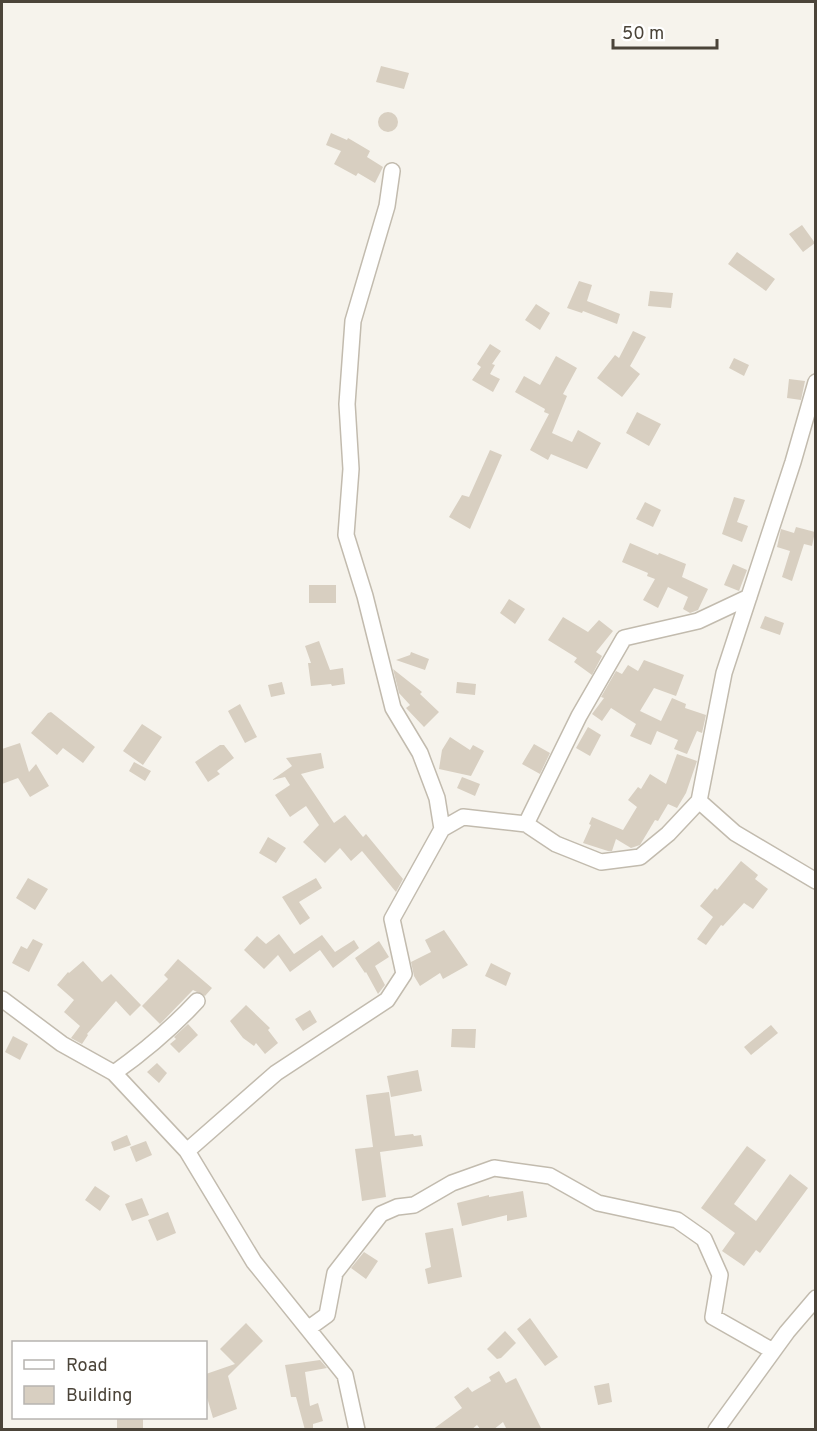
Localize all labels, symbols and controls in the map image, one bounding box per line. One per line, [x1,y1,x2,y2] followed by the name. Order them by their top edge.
[613,12,716,50] scale bar
[622,23,664,46] text: 50 m
[12,1341,207,1419] legend
[66,1355,108,1378] text: Road
[66,1385,132,1408] text: Building

